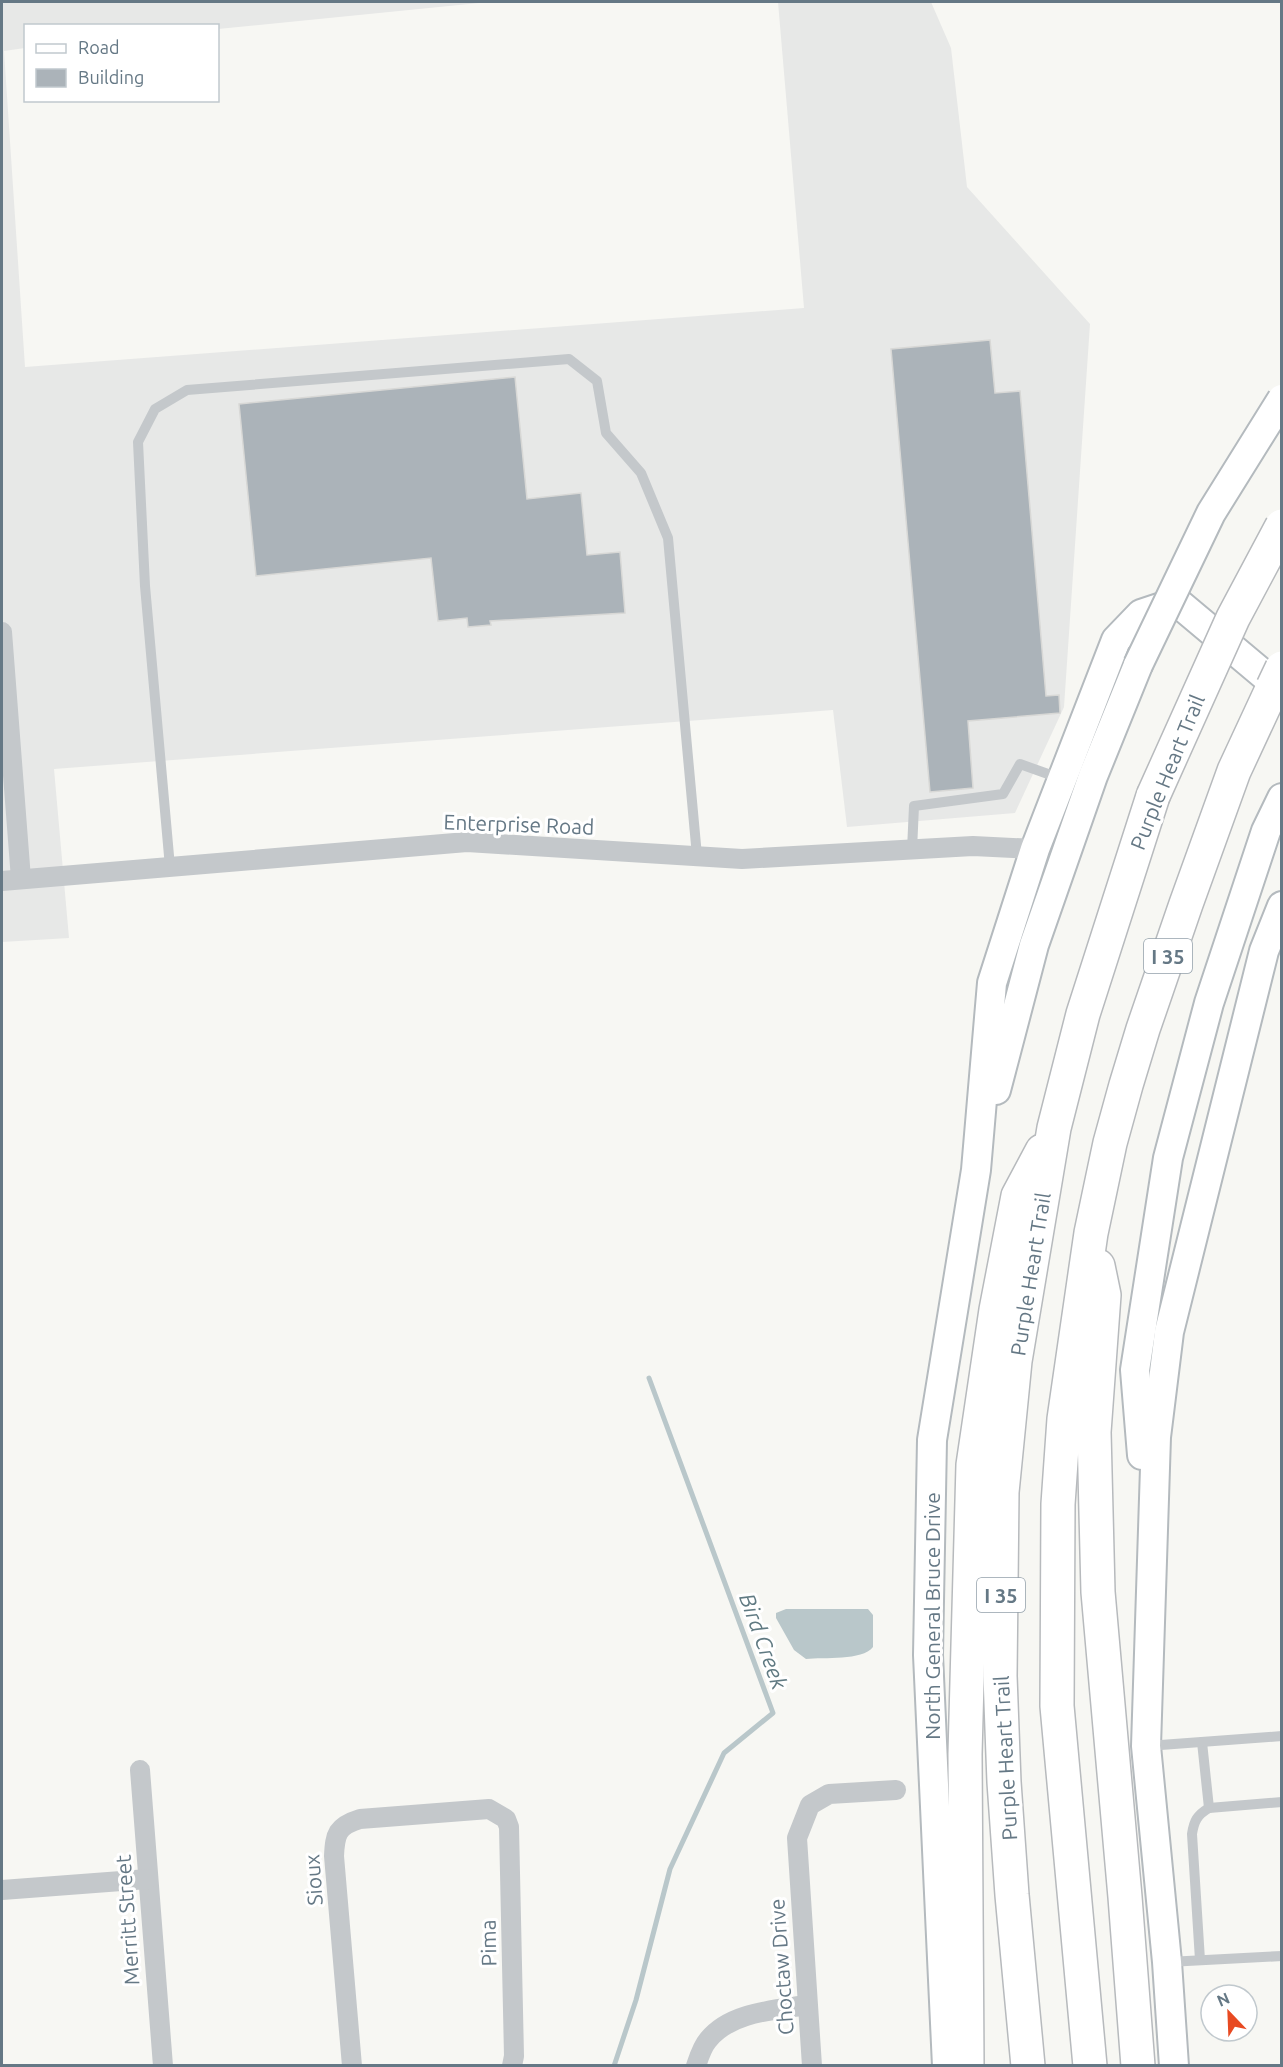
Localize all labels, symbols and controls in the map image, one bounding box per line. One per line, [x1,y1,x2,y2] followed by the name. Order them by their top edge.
[24,24,219,102] legend
[78,37,120,57] text: Road
[78,67,144,87] text: Building
[1125,691,1209,853] street label: Purple Heart Trail
[443,809,595,839] street label: Enterprise Road
[1144,939,1192,973] road number: I 35
[1005,1191,1055,1357] street label: Purple Heart Trail
[920,1492,944,1740] street label: North General Bruce Drive
[977,1578,1025,1612] road number: I 35
[735,1590,793,1693] water label: Bird Creek
[989,1675,1021,1841] street label: Purple Heart Trail
[299,1853,327,1906] street label: Sioux
[110,1854,144,1986] street label: Merritt Street
[764,1898,798,2036] street label: Choctaw Drive
[476,1920,500,1966] street label: Pima
[1199,1983,1259,2043] north arrow
[1214,1989,1232,2010] text: N

